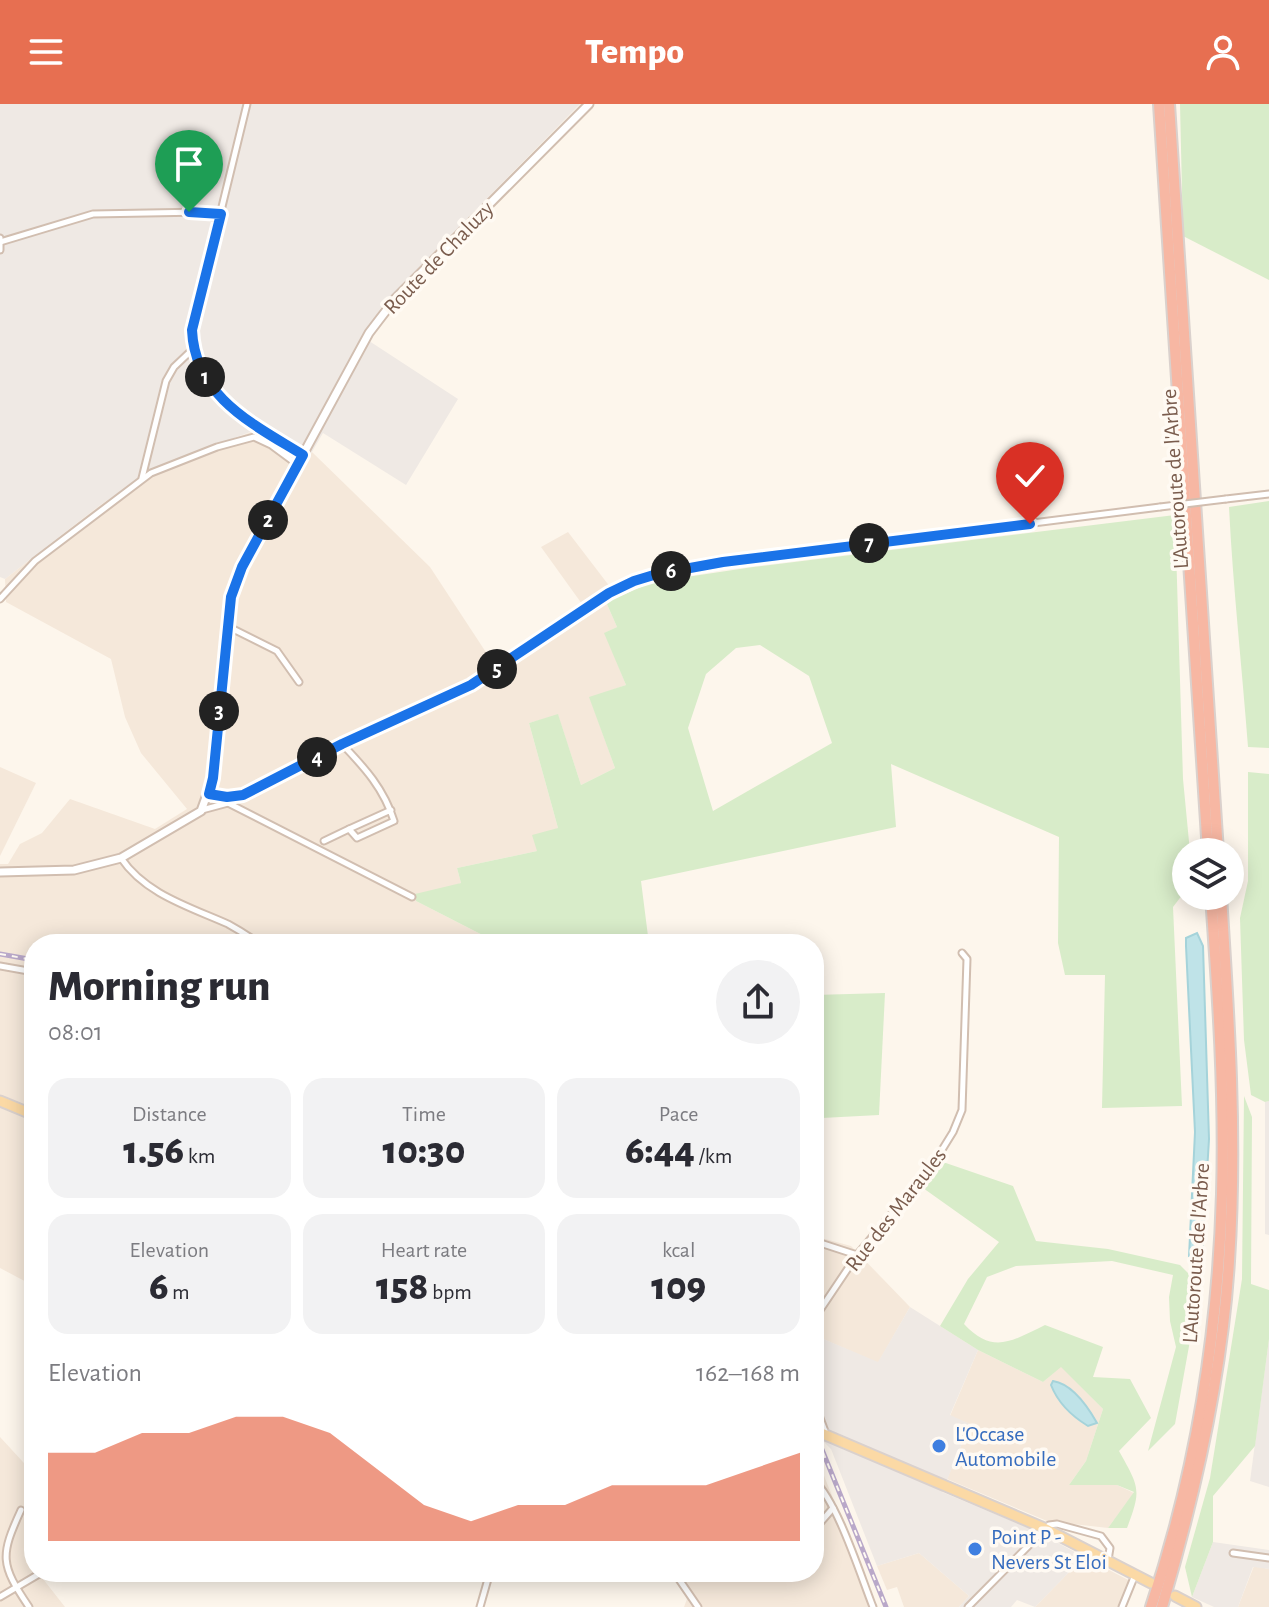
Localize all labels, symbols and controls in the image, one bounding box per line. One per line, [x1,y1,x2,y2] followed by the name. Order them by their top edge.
[24,30,68,74] icon: menu
[1201,30,1245,74] icon: person
[585,34,684,70] text: Tempo
[155,130,223,212] pin
[167,142,211,186] icon: arrive
[380,197,498,318] street label: Route de Chaluzy
[185,357,225,397] pin: 1
[201,366,209,388] text: 1
[1158,388,1192,570] street label: L'Autoroute de l'Arbre
[996,442,1064,524] pin
[1008,454,1052,498] icon: check
[248,500,288,540] pin: 2
[263,509,273,531] text: 2
[849,523,889,563] pin: 7
[864,532,874,554] text: 7
[651,551,691,591] pin: 6
[666,560,676,582] text: 6
[477,649,517,689] pin: 5
[492,658,502,680] text: 5
[199,691,239,731] pin: 3
[214,700,224,722] text: 3
[297,737,337,777] pin: 4
[311,746,323,768] text: 4
[1172,838,1244,910] map controls
[1172,838,1244,910] button: layers
[716,960,800,1044] button: share
[48,965,271,1009] text: Morning run
[48,1019,103,1045] text: 08:01
[132,1103,207,1125] text: Distance
[402,1103,446,1125] text: Time
[659,1103,698,1125] text: Pace
[123,1131,184,1171] text: 1.56
[383,1131,465,1171] text: 10:30
[625,1131,695,1171] text: 6:44
[841,1144,950,1275] street label: Rue des Maraules
[184,1145,215,1167] text: km
[695,1145,732,1167] text: /km
[1179,1162,1213,1344] street label: L'Autoroute de l'Arbre
[130,1239,209,1261] text: Elevation
[381,1239,467,1261] text: Heart rate
[662,1239,695,1261] text: kcal
[149,1267,168,1307] text: 6
[376,1267,428,1307] text: 158
[651,1267,706,1307] text: 109
[168,1281,190,1303] text: m
[428,1281,472,1303] text: bpm
[48,1360,142,1386] text: Elevation
[696,1360,800,1386] text: 162–168 m
[955,1423,1056,1470] place label: L'Occase Automobile
[930,1437,948,1455] marker: L'Occase Automobile
[991,1526,1107,1573] place label: Point P - Nevers St Eloi
[966,1540,984,1558] marker: Point P - Nevers St Eloi

